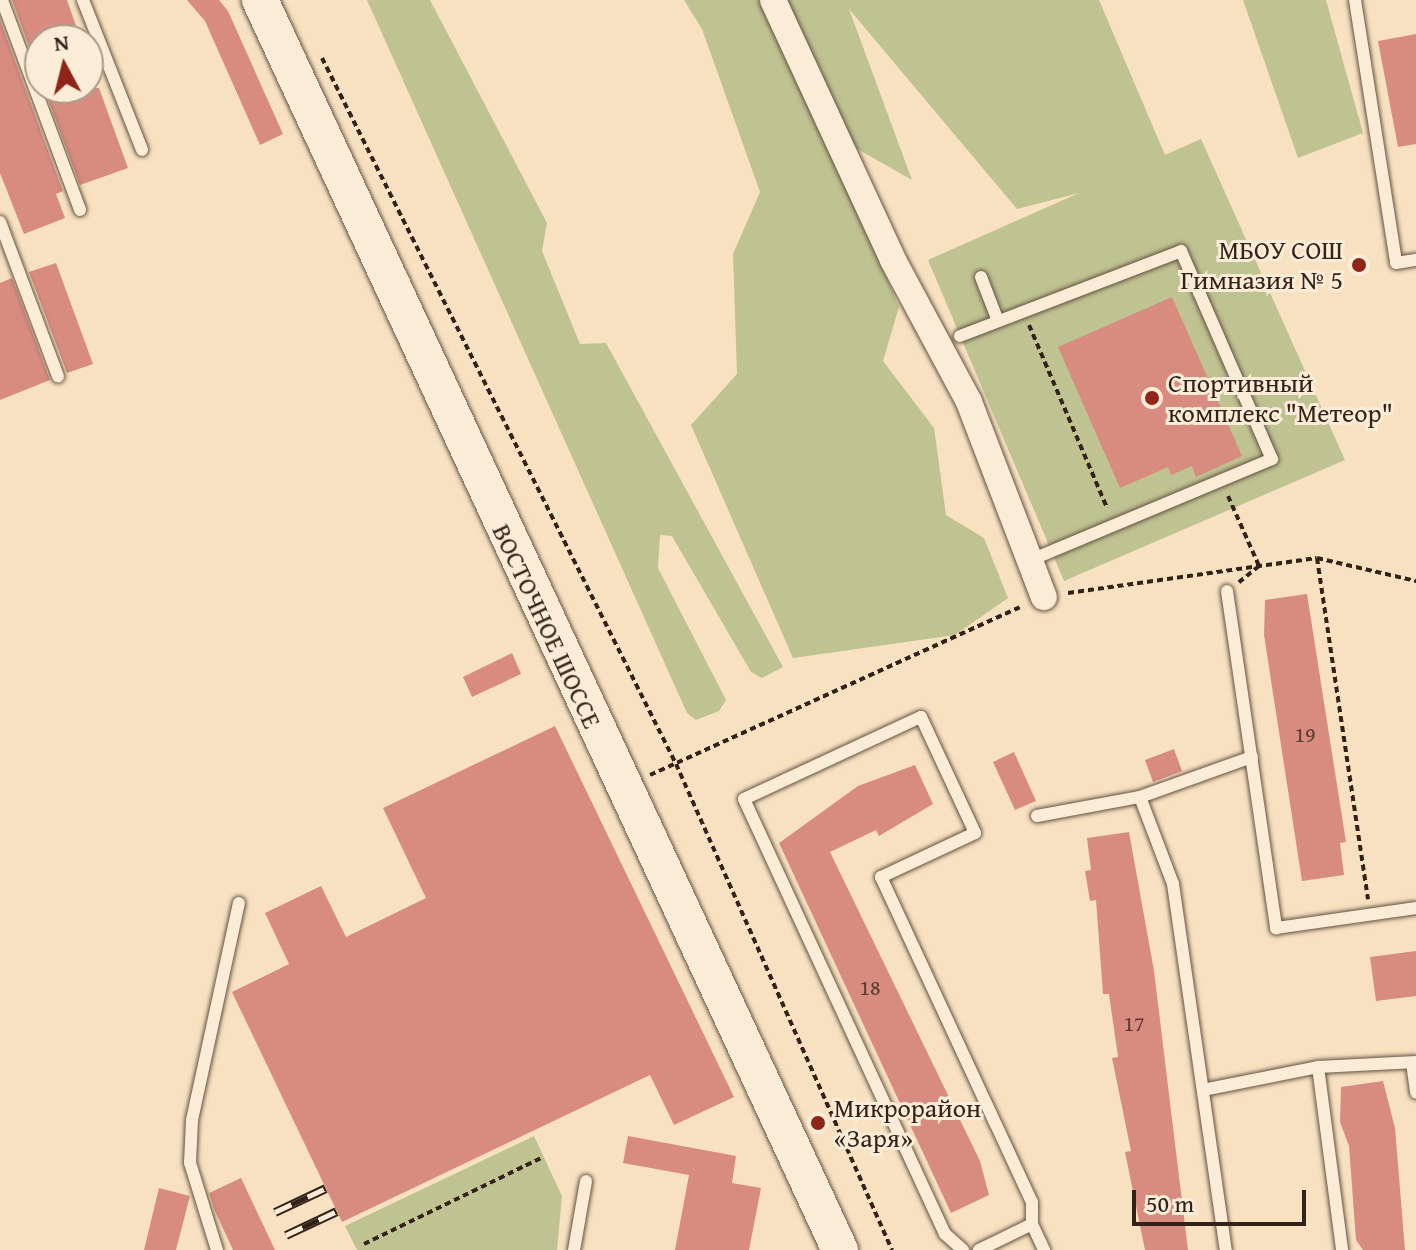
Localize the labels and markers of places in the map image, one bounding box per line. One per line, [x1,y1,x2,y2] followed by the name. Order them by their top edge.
[1180,234,1343,296] place label: МБОУ СОШ Гимназия № 5
[1350,256,1368,274] marker: МБОУ СОШ Гимназия № 5
[1168,367,1393,428] place label: Спортивный комплекс "Метеор"
[1143,389,1161,407] marker: Спортивный комплекс "Метеор"
[834,1092,981,1154] place label: Микрорайон «Заря»
[809,1114,827,1132] marker: Микрорайон «Заря»

